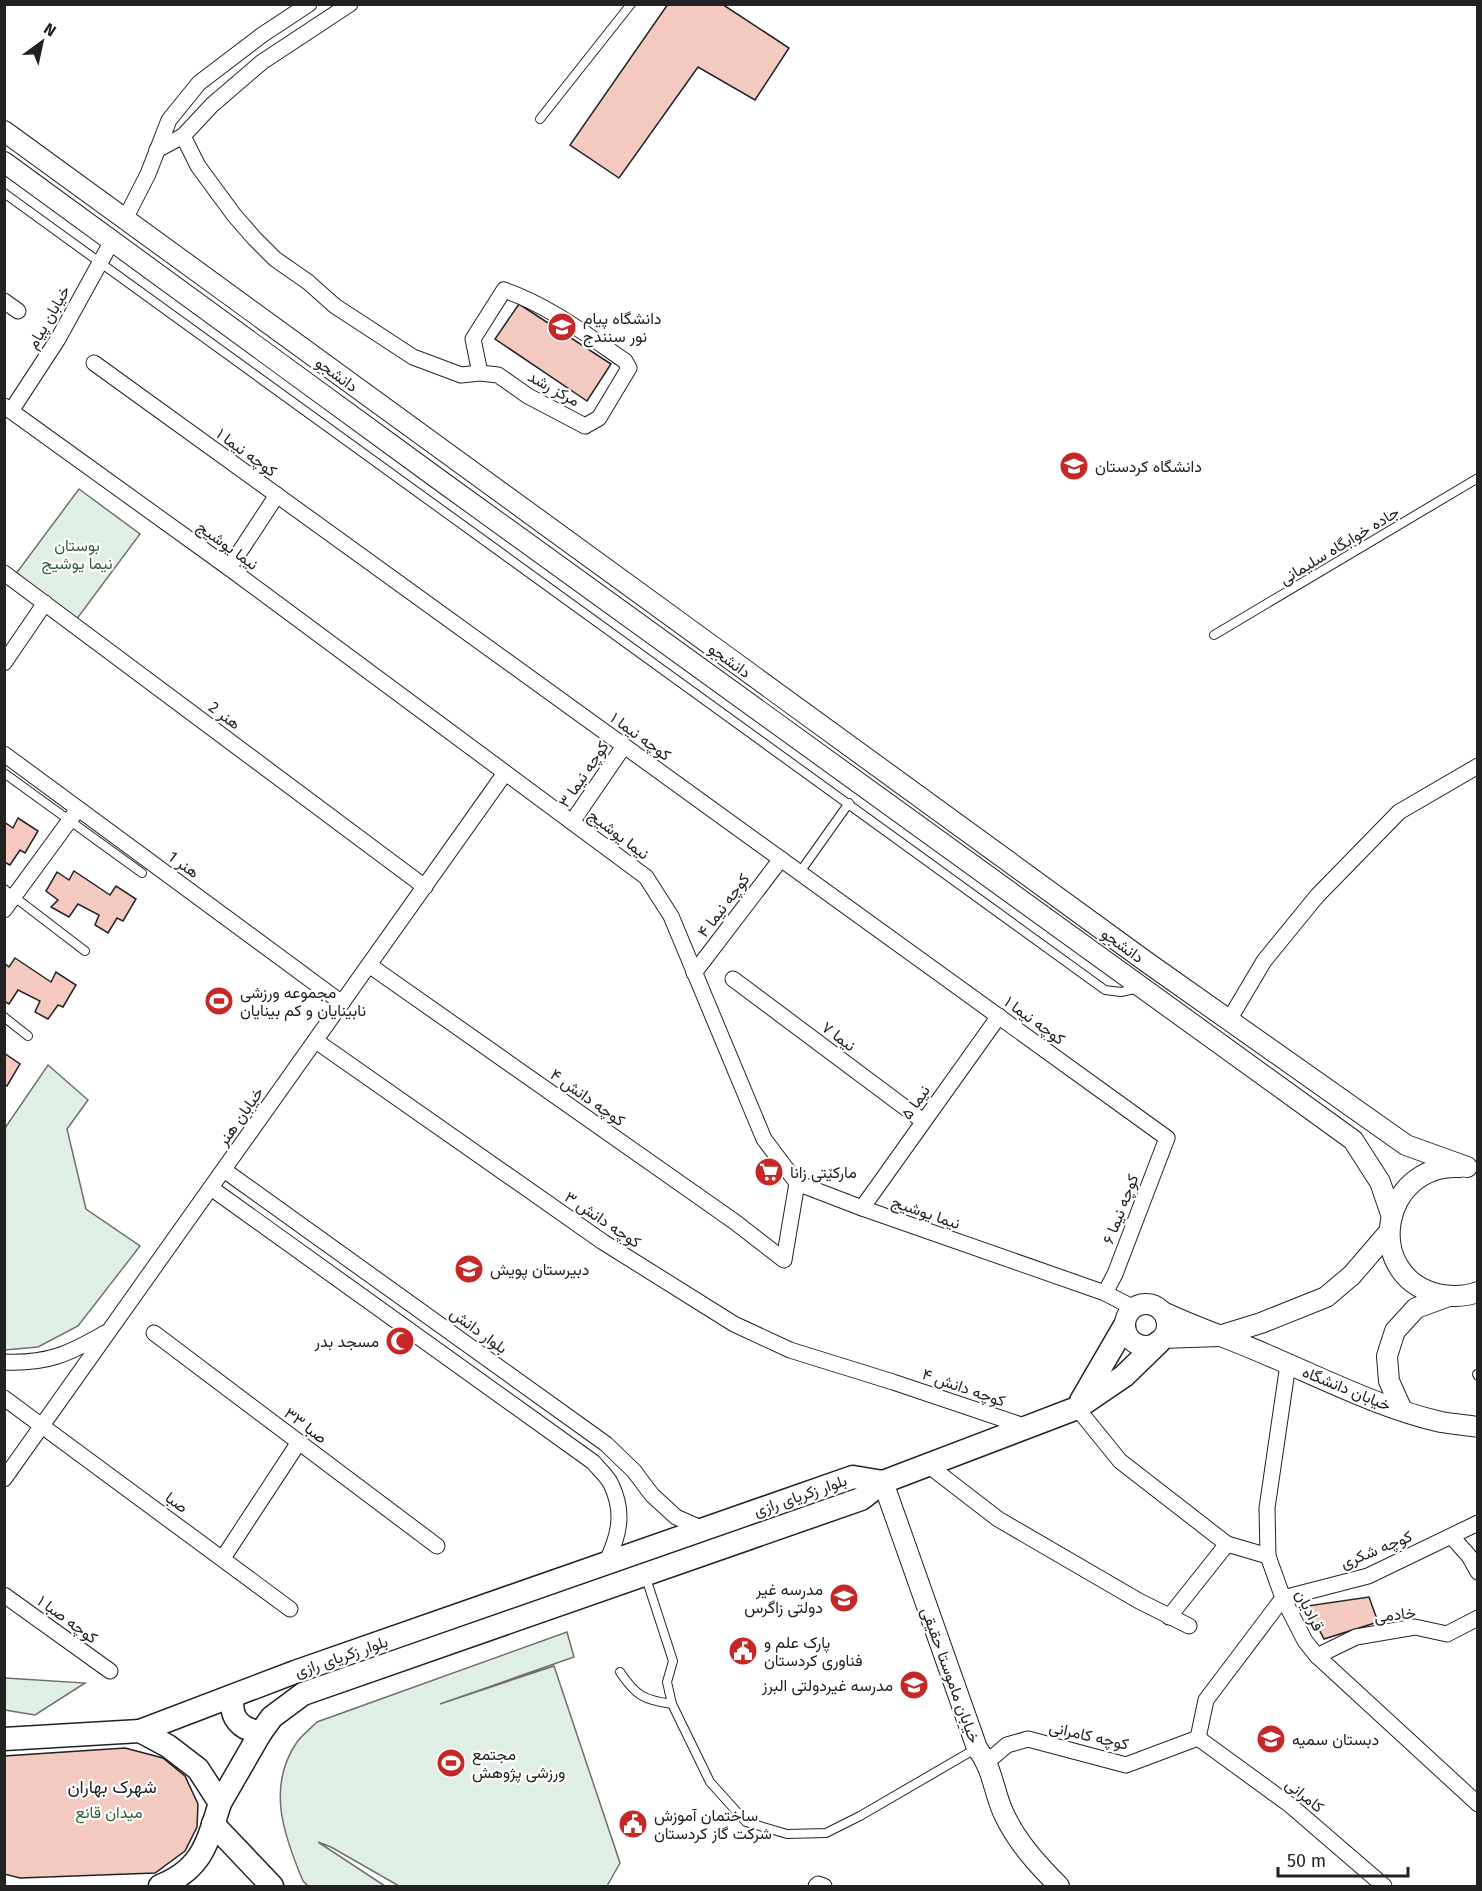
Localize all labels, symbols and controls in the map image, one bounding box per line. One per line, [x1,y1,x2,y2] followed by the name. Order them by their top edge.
[12,12,72,72] north arrow
[40,19,60,41] text: N
[23,282,76,353] street label: خیابان پیام
[583,309,662,348] place label: دانشگاه پیام نور سنندج
[546,311,578,343] school or university icon: دانشگاه پیام نور سنندج
[311,353,361,397] street label: دانشجو
[524,367,583,411] street label: مرکز رشد
[212,424,281,482] street label: کوچه نیما ۱
[1058,450,1090,482] school or university icon: دانشگاه کردستان
[1095,457,1202,477] place label: دانشگاه کردستان
[1276,502,1403,590] street label: جاده خوابگاه سلیمانی
[192,517,262,576] street label: نیما یوشیج
[41,536,113,575] park label: بوستان نیما یوشیج
[704,639,754,683] street label: دانشجو
[204,697,244,734] street label: هنر 2
[606,708,675,766] street label: کوچه نیما ۱
[554,737,614,812] street label: کوچه نیما ۳
[583,805,653,865] street label: نیما یوشیج
[164,847,203,883] street label: هنر 1
[693,870,755,942] street label: کوچه نیما ۴
[1097,924,1147,968] street label: دانشجو
[240,983,366,1021] place label: مجموعه ورزشی نابینایان و کم بینایان
[203,985,235,1017] sports icon: مجموعه ورزشی نابینایان و کم بینایان
[1000,992,1069,1050] street label: کوچه نیما ۱
[818,1018,859,1055] street label: نیما ۷
[546,1065,629,1132] street label: کوچه دانش ۴
[897,1082,934,1123] street label: نیما ۵
[213,1083,268,1151] street label: خیابان هنر
[753,1156,785,1188] supermarket icon: مارکێتی زانا
[790,1163,857,1183] place label: مارکێتی زانا
[1098,1172,1144,1247] street label: کوچه نیما ۶
[560,1187,645,1254] street label: کوچه دانش ۳
[888,1192,963,1235] street label: نیما یوشیج
[453,1253,485,1285] school or university icon: دبیرستان پویش
[490,1260,589,1281] place label: دبیرستان پویش
[446,1303,511,1358] street label: بلوار دانش
[384,1325,416,1357] mosque icon: مسجد بدر
[314,1332,379,1352] place label: مسجد بدر
[1300,1362,1394,1415] street label: خیابان دانشگاه
[919,1364,1008,1412] street label: کوچه دانش ۴
[281,1403,331,1448] street label: ۳۳ صبا
[751,1471,850,1521] street label: بلوار زکریای رازی
[162,1488,192,1517] street label: صبا
[1338,1526,1416,1574] street label: کوچه شکری
[744,1580,823,1618] place label: مدرسه غیر دولتی زاگرس
[828,1582,860,1614] school or university icon: مدرسه غیر دولتی زاگرس
[1290,1586,1328,1634] street label: قرادیان
[33,1591,101,1649] street label: کوچه صبا ۱
[1373,1603,1417,1627] street label: خادمی
[916,1605,984,1746] street label: خیابان ماموستا حقیقی
[292,1632,391,1682] street label: بلوار زکریای رازی
[764,1633,862,1671] place label: پارک علم و فناوری کردستان
[727,1635,759,1667] public building icon: پارک علم و فناوری کردستان
[898,1669,930,1701] school or university icon: مدرسه غیردولتی البرز
[761,1676,893,1696] place label: مدرسه غیردولتی البرز
[1047,1717,1131,1756] street label: کوچه کامرانی
[1255,1723,1287,1755] school or university icon: دبستان سمیه
[1292,1730,1379,1749] place label: دبستان سمیه
[472,1745,565,1784] place label: مجتمع ورزشی پژوهش
[435,1747,467,1779] sports icon: مجتمع ورزشی پژوهش
[1281,1774,1328,1817] street label: کامرانی
[67,1776,157,1798] district label: شهرک بهاران
[75,1803,143,1824] park label: میدان قانع
[654,1806,772,1844] place label: ساختمان آموزش شرکت گاز کردستان
[617,1808,649,1840] public building icon: ساختمان آموزش شرکت گاز کردستان
[1278,1840,1408,1878] scale bar
[1287,1850,1326,1872] text: 50 m

